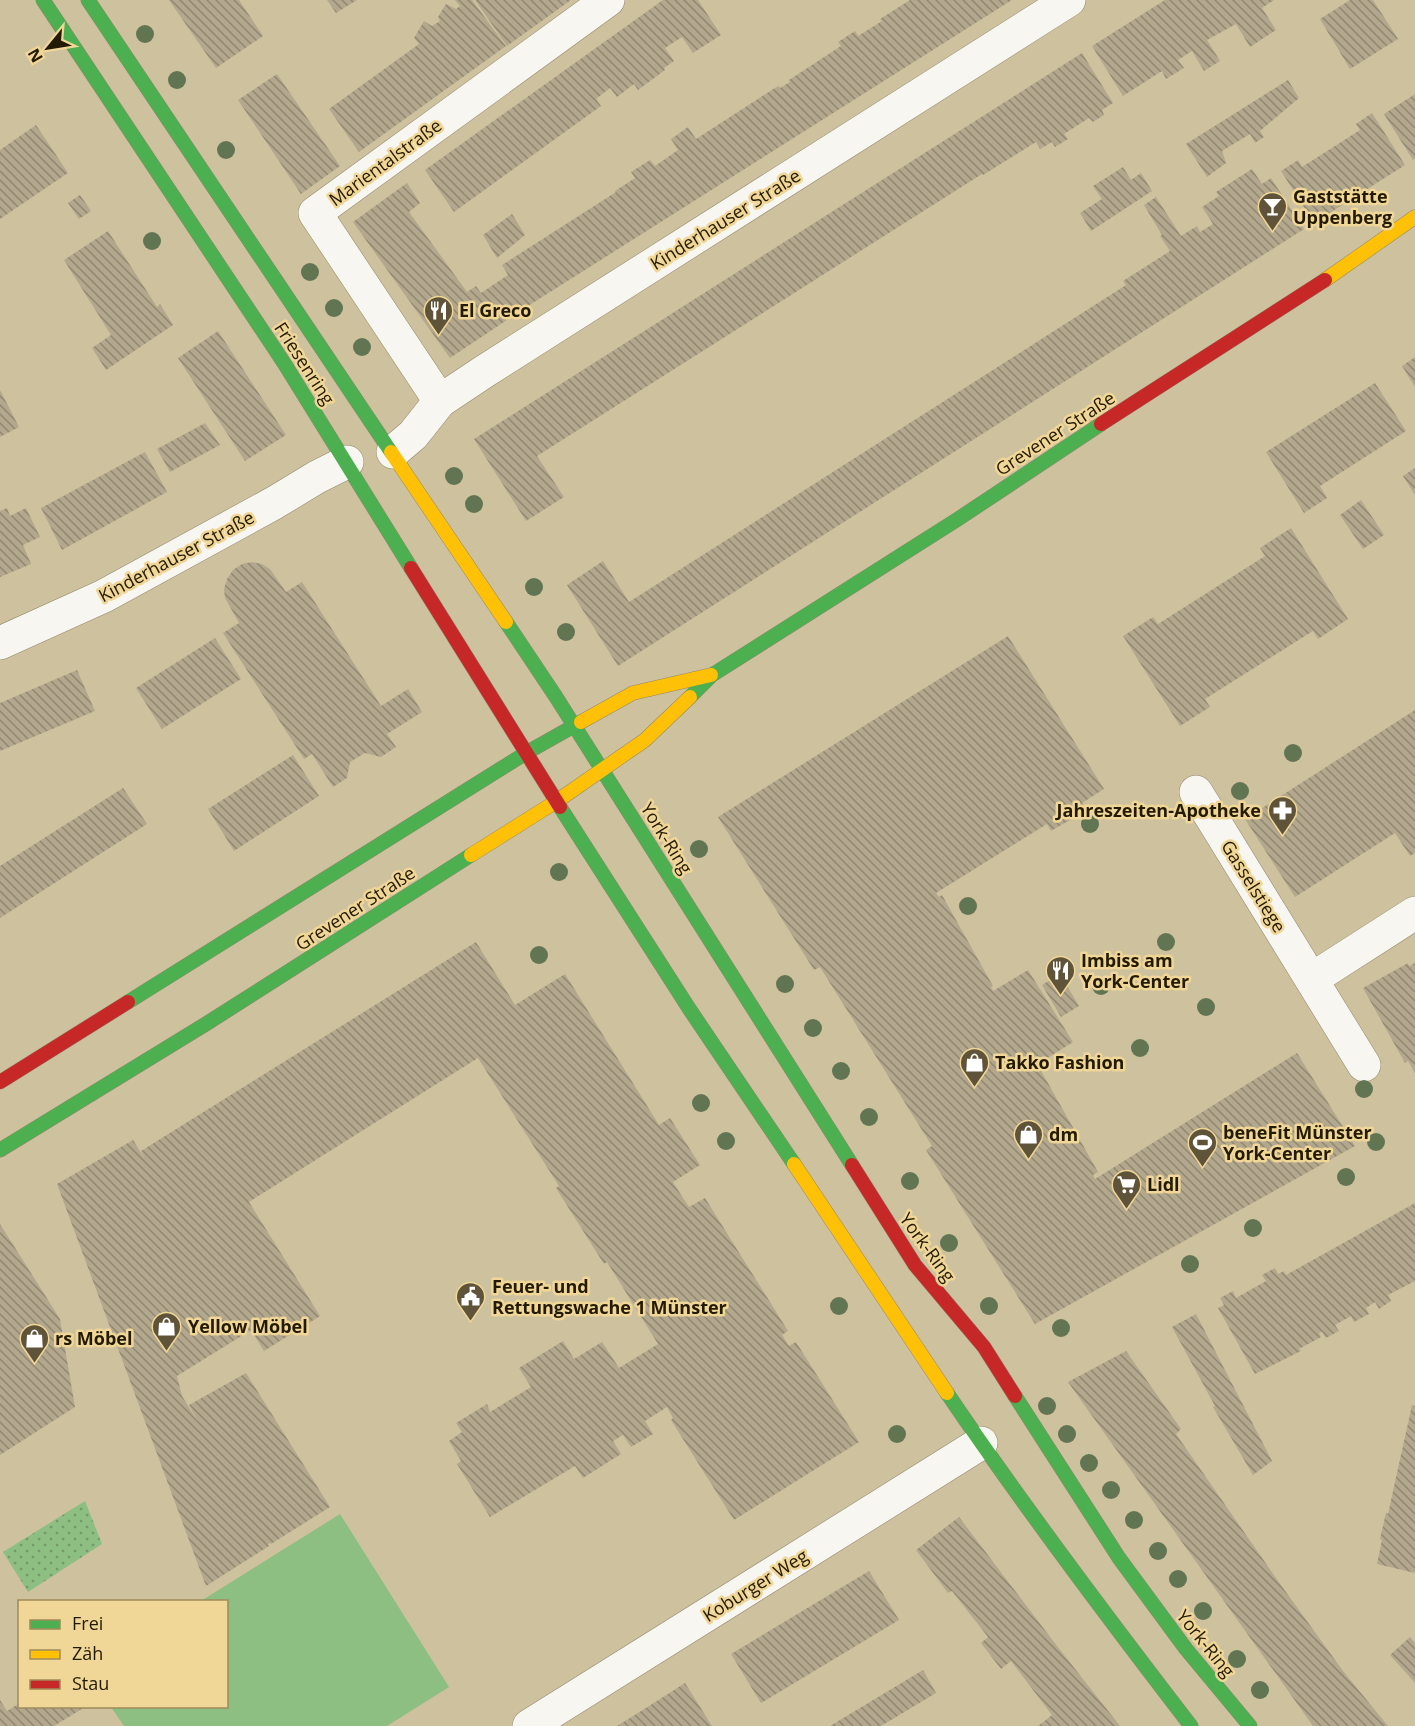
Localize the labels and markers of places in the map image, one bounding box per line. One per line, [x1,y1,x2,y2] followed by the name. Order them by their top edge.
[1293,184,1392,229] place label: Gaststätte Uppenberg
[1256,190,1288,232] bar icon: Gaststätte Uppenberg
[422,294,454,336] restaurant icon: El Greco
[459,298,532,322] place label: El Greco
[1266,794,1298,836] pharmacy icon: Jahreszeiten-Apotheke
[1055,798,1261,822] place label: Jahreszeiten-Apotheke
[1081,948,1189,993] place label: Imbiss am York-Center
[1044,954,1076,996] restaurant icon: Imbiss am York-Center
[958,1046,990,1088] shop icon: Takko Fashion
[995,1050,1124,1074] place label: Takko Fashion
[1012,1118,1044,1160] shop icon: dm
[1223,1120,1372,1165] place label: beneFit Münster York-Center
[1049,1122,1078,1146] place label: dm
[1186,1126,1218,1168] sports icon: beneFit Münster York-Center
[1110,1168,1142,1210] supermarket icon: Lidl
[1147,1172,1180,1196] place label: Lidl
[492,1274,727,1319] place label: Feuer- und Rettungswache 1 Münster
[455,1280,487,1322] public building icon: Feuer- und Rettungswache 1 Münster
[151,1310,183,1352] shop icon: Yellow Möbel
[188,1314,308,1338] place label: Yellow Möbel
[18,1322,50,1364] shop icon: rs Möbel
[55,1326,132,1350] place label: rs Möbel

